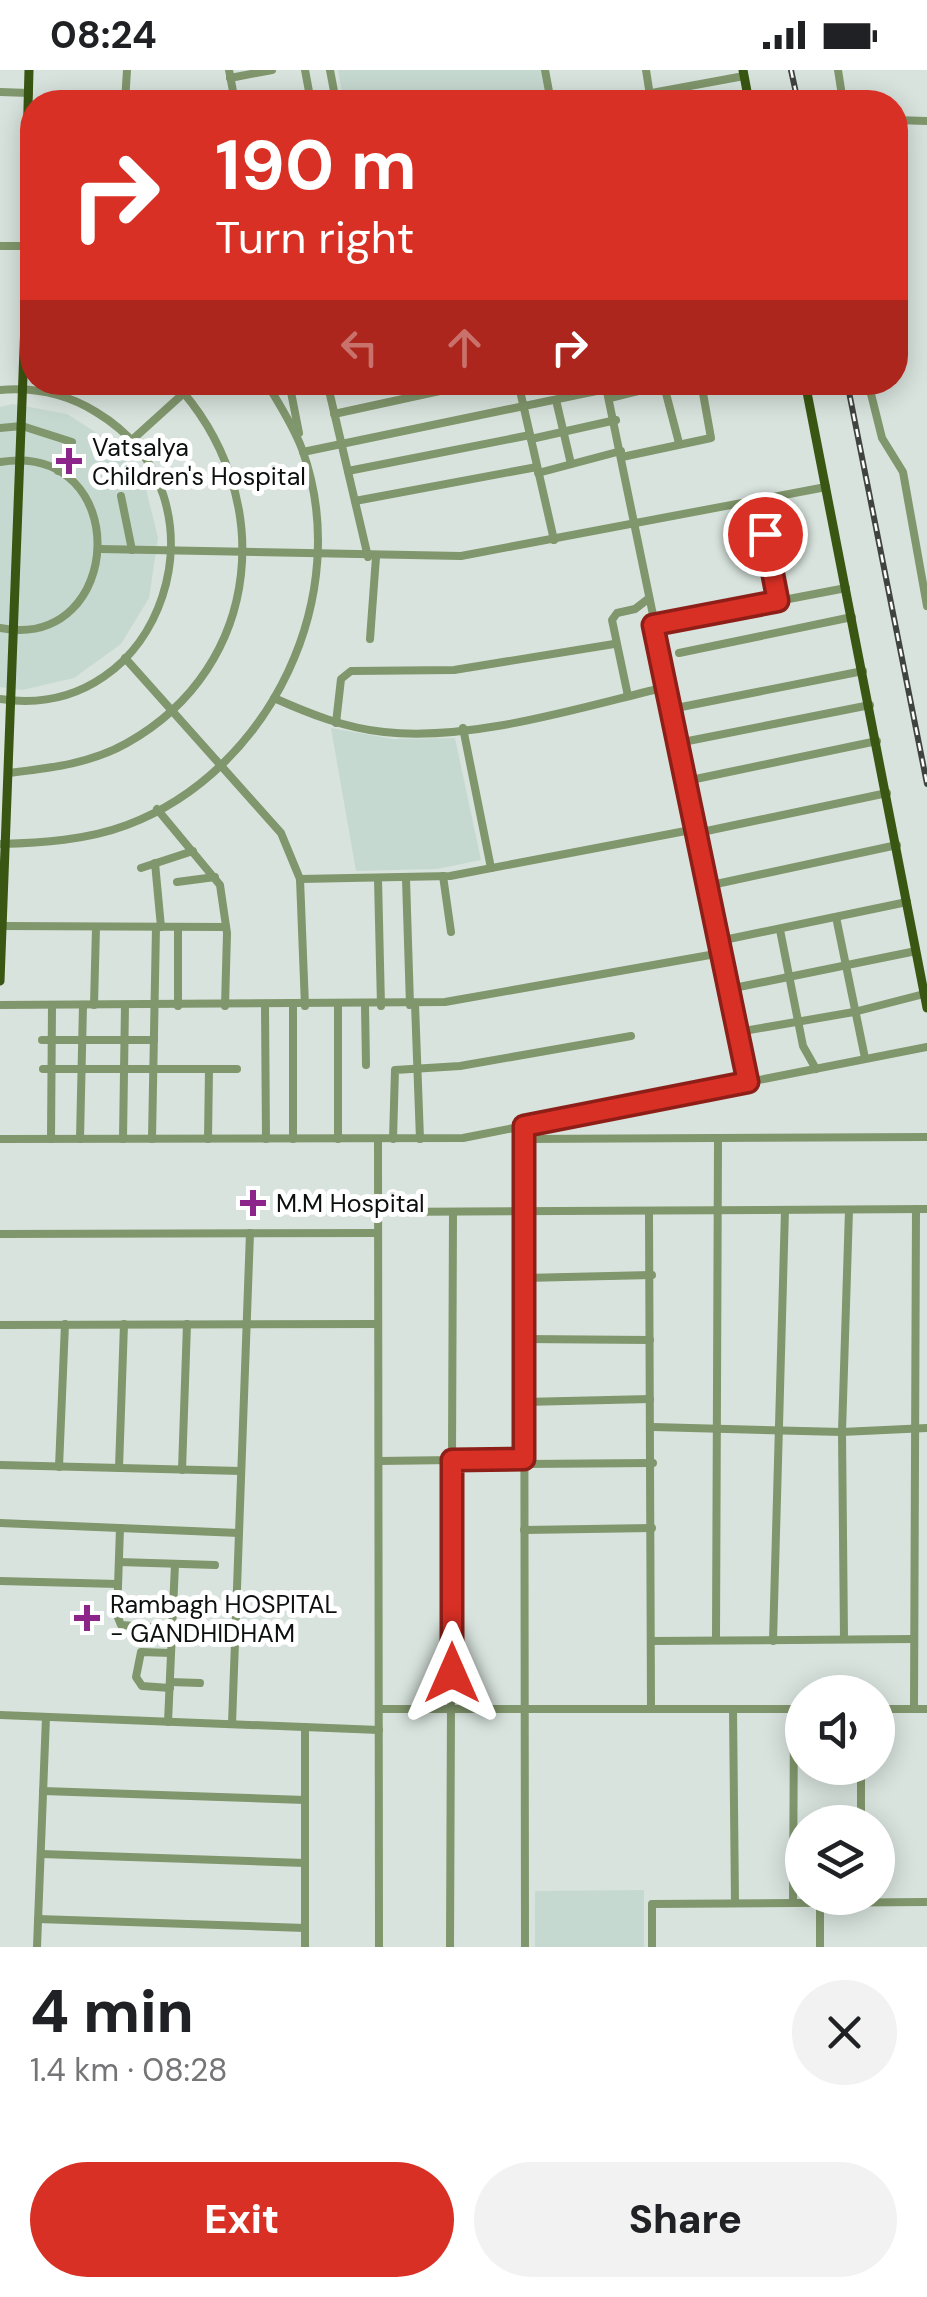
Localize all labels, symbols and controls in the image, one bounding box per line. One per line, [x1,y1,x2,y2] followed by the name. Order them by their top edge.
[50,10,157,60] text: 08:24
[215,120,417,211] text: 190 m
[50,130,180,260] icon: right
[215,208,414,267] text: Turn right
[332,320,387,375] icon: left
[437,320,492,375] icon: ahead
[542,320,597,375] icon: right
[92,431,306,493] place label: Vatsalya Children's Hospital
[56,448,82,474] marker: Vatsalya Children's Hospital
[723,492,808,577] pin
[738,507,793,562] icon: arrive
[276,1187,425,1220] place label: M.M Hospital
[240,1190,266,1216] marker: M.M Hospital
[110,1588,338,1650] place label: Rambagh HOSPITAL - GANDHIDHAM
[74,1605,100,1631] marker: Rambagh HOSPITAL - GANDHIDHAM
[400,1621,504,1725] position arrow
[785,1675,895,1915] map controls
[785,1675,895,1785] button: sound
[785,1805,895,1915] button: layers
[30,1972,194,2051] text: 4 min
[792,1980,897,2085] button: close
[30,2049,227,2091] text: 1.4 km · 08:28
[30,2162,454,2277] button: Exit
[474,2162,897,2277] button: Share

